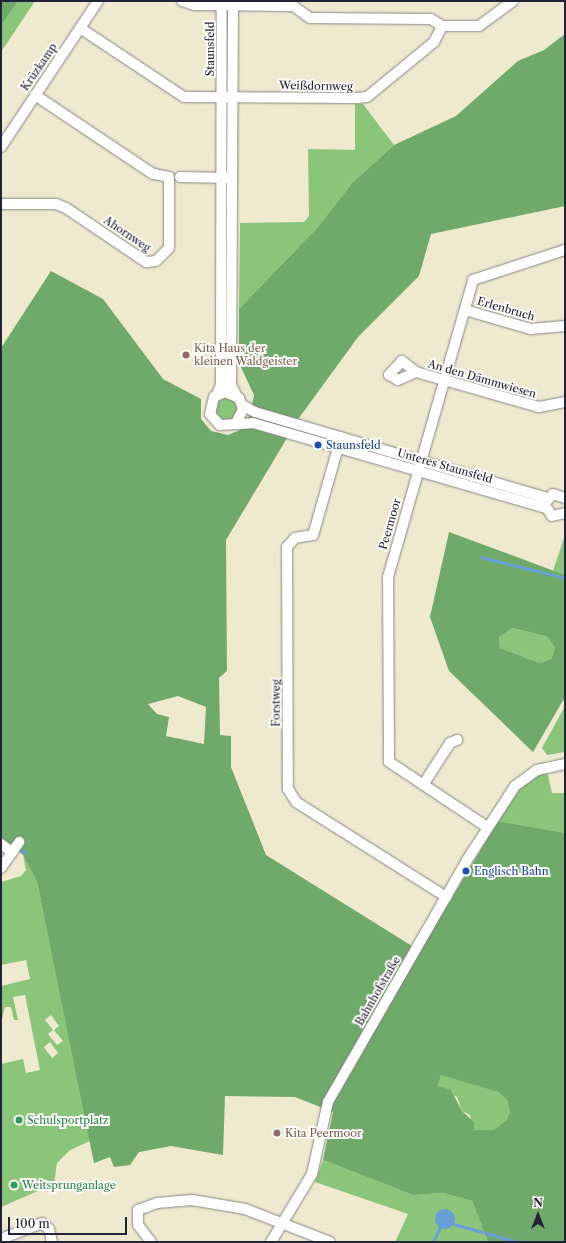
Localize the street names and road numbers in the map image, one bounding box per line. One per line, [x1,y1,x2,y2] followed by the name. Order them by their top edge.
[203,22,217,76] street label: Staunsfeld
[18,41,60,93] street label: Krüzkamp
[279,79,353,93] street label: Weißdornweg
[101,213,153,255] street label: Ahornweg
[476,294,536,324] street label: Erlenbruch
[426,357,538,401] street label: An den Dämmwiesen
[396,446,494,486] street label: Unteres Staunsfeld
[376,497,404,551] street label: Peermoor
[269,679,283,727] street label: Forstweg
[353,954,403,1028] street label: Bahnhofstraße

